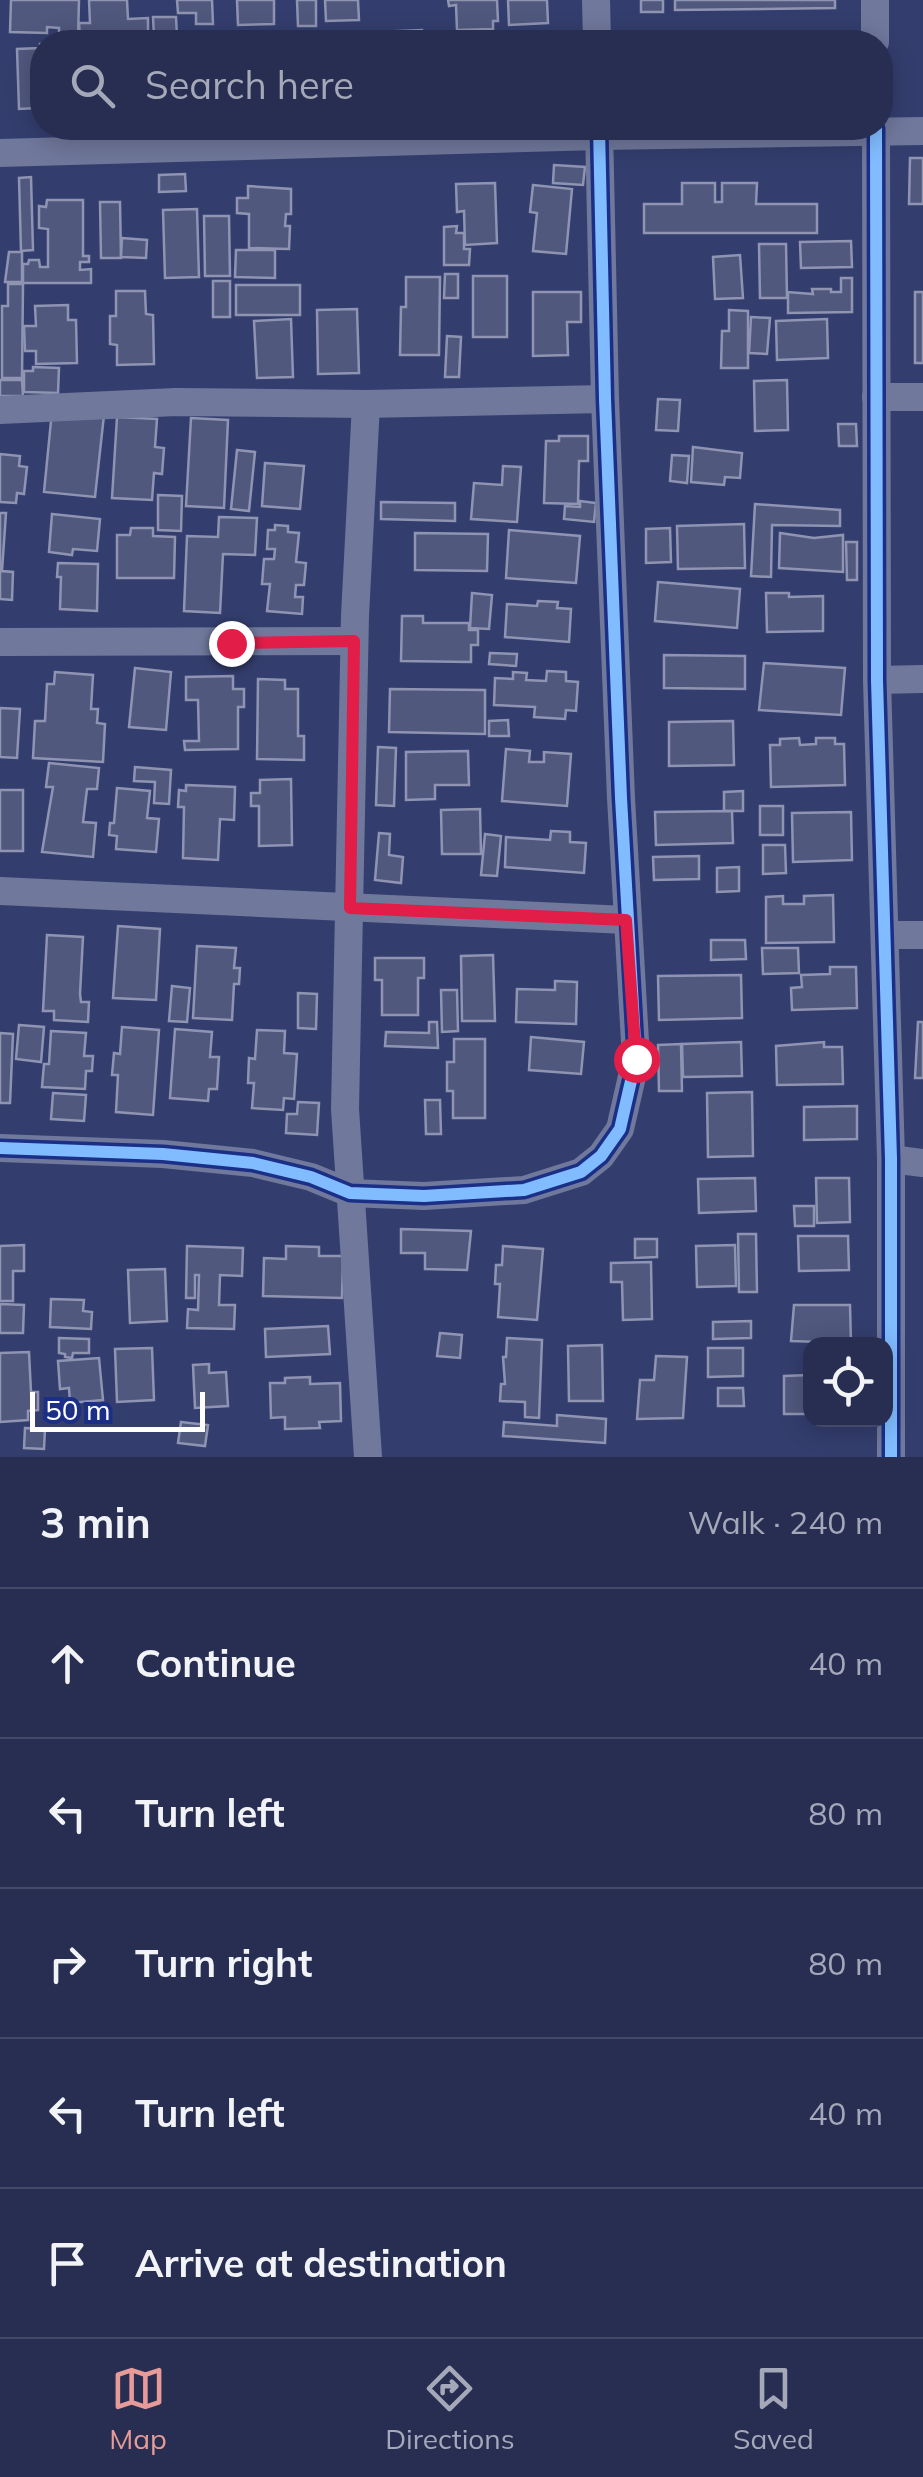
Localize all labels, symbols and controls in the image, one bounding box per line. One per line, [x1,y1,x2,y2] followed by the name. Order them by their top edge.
[30,30,893,140] search box
[65,58,120,113] icon: search
[145,61,354,109] text: Search here
[209,621,255,667] route end
[614,1037,660,1083] route start
[803,1337,893,1427] map controls
[803,1337,893,1427] button: locate
[30,1387,205,1432] scale bar
[45,1392,111,1427] text: 50 m
[40,1496,151,1549] text: 3 min
[688,1502,883,1542] text: Walk · 240 m
[40,1636,95,1691] icon: ahead
[135,1639,296,1687] text: Continue
[808,1643,883,1683] text: 40 m
[40,1786,95,1841] icon: left
[135,1789,285,1837] text: Turn left
[808,1793,883,1833] text: 80 m
[40,1936,95,1991] icon: right
[135,1939,312,1987] text: Turn right
[808,1943,883,1983] text: 80 m
[40,2086,95,2141] icon: left
[135,2089,285,2137] text: Turn left
[808,2093,883,2133] text: 40 m
[40,2236,95,2291] icon: arrive
[135,2239,507,2287] text: Arrive at destination
[109,2361,167,2456] tab: Map
[385,2361,515,2456] tab: Directions
[733,2361,814,2456] tab: Saved

